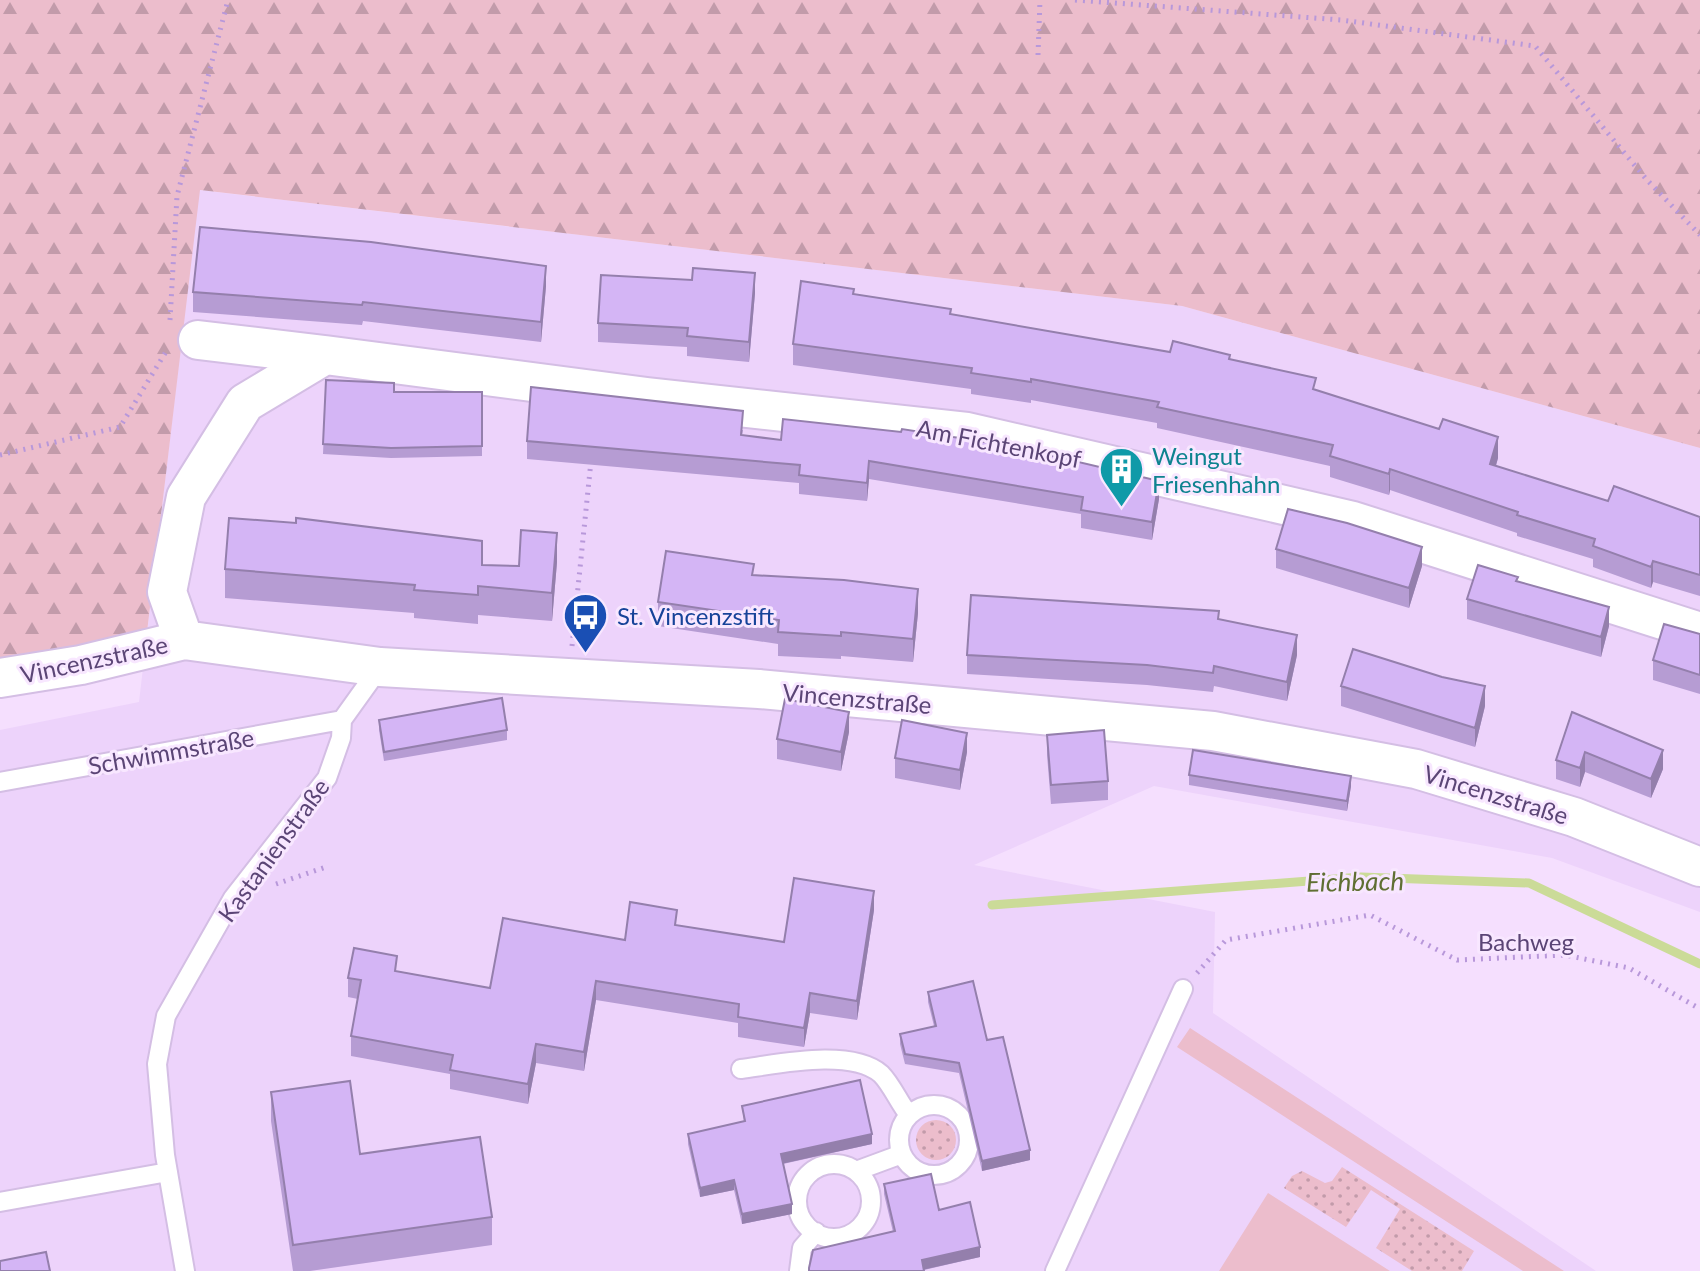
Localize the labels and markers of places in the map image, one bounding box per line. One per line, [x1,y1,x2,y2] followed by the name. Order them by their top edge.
[1152,441,1280,498] place label: Weingut Friesenhahn
[1097,445,1145,508] building icon: Weingut Friesenhahn
[562,591,610,654] bus stop icon: St. Vincenzstift
[617,601,775,630] place label: St. Vincenzstift

